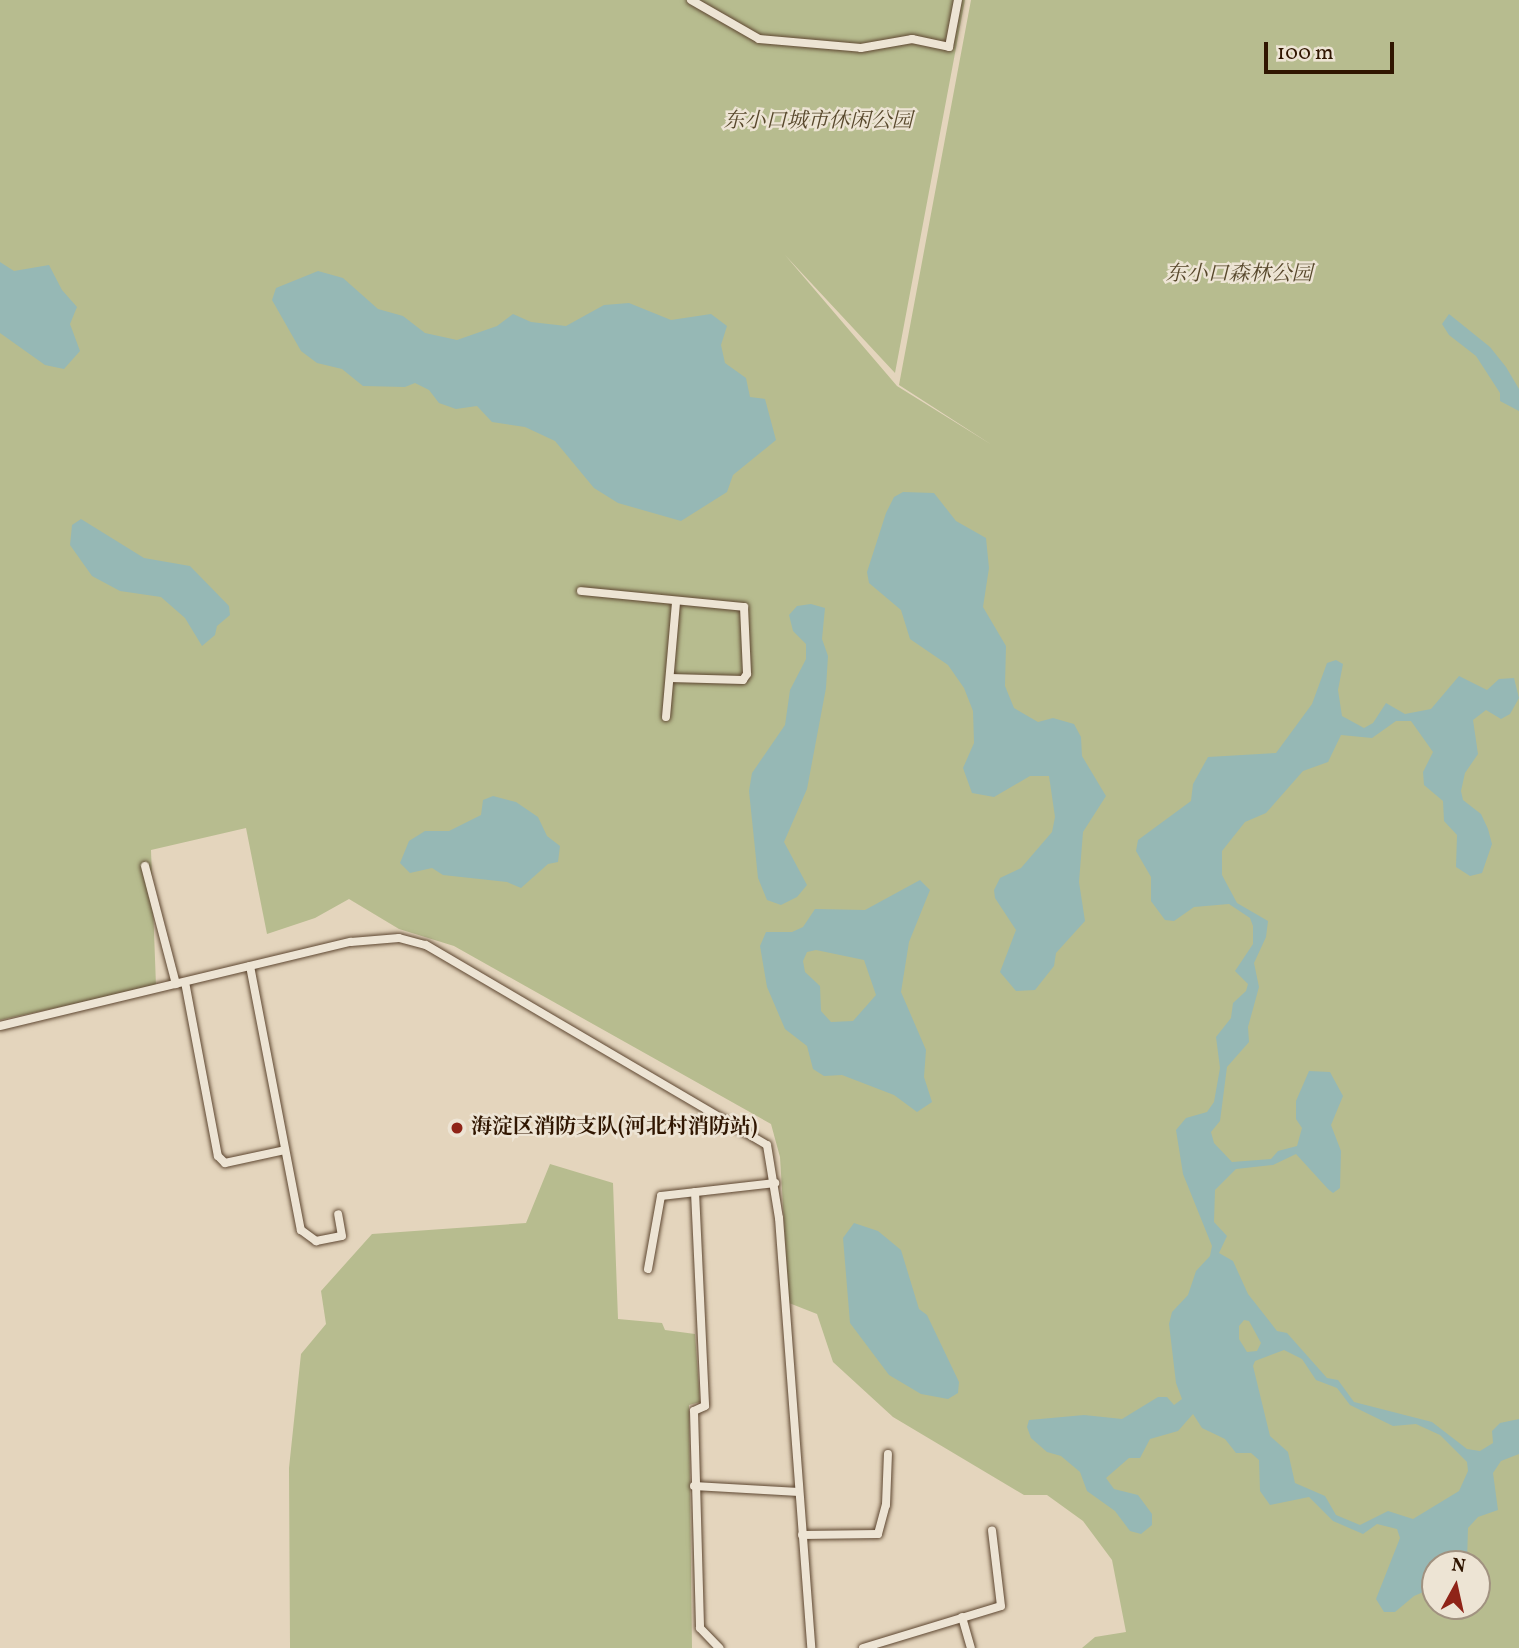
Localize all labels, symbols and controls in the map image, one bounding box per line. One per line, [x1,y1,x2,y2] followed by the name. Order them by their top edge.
[1267,28,1396,72] scale bar
[1277,39,1334,68] text: 100 m
[724,109,912,135] park label: 东小口城市休闲公园
[1166,262,1312,288] park label: 东小口森林公园
[471,1115,758,1141] place label: 海淀区消防支队(河北村消防站)
[449,1120,465,1136] marker: 海淀区消防支队(河北村消防站)
[1421,1550,1491,1620] north arrow
[1450,1552,1467,1580] text: N

